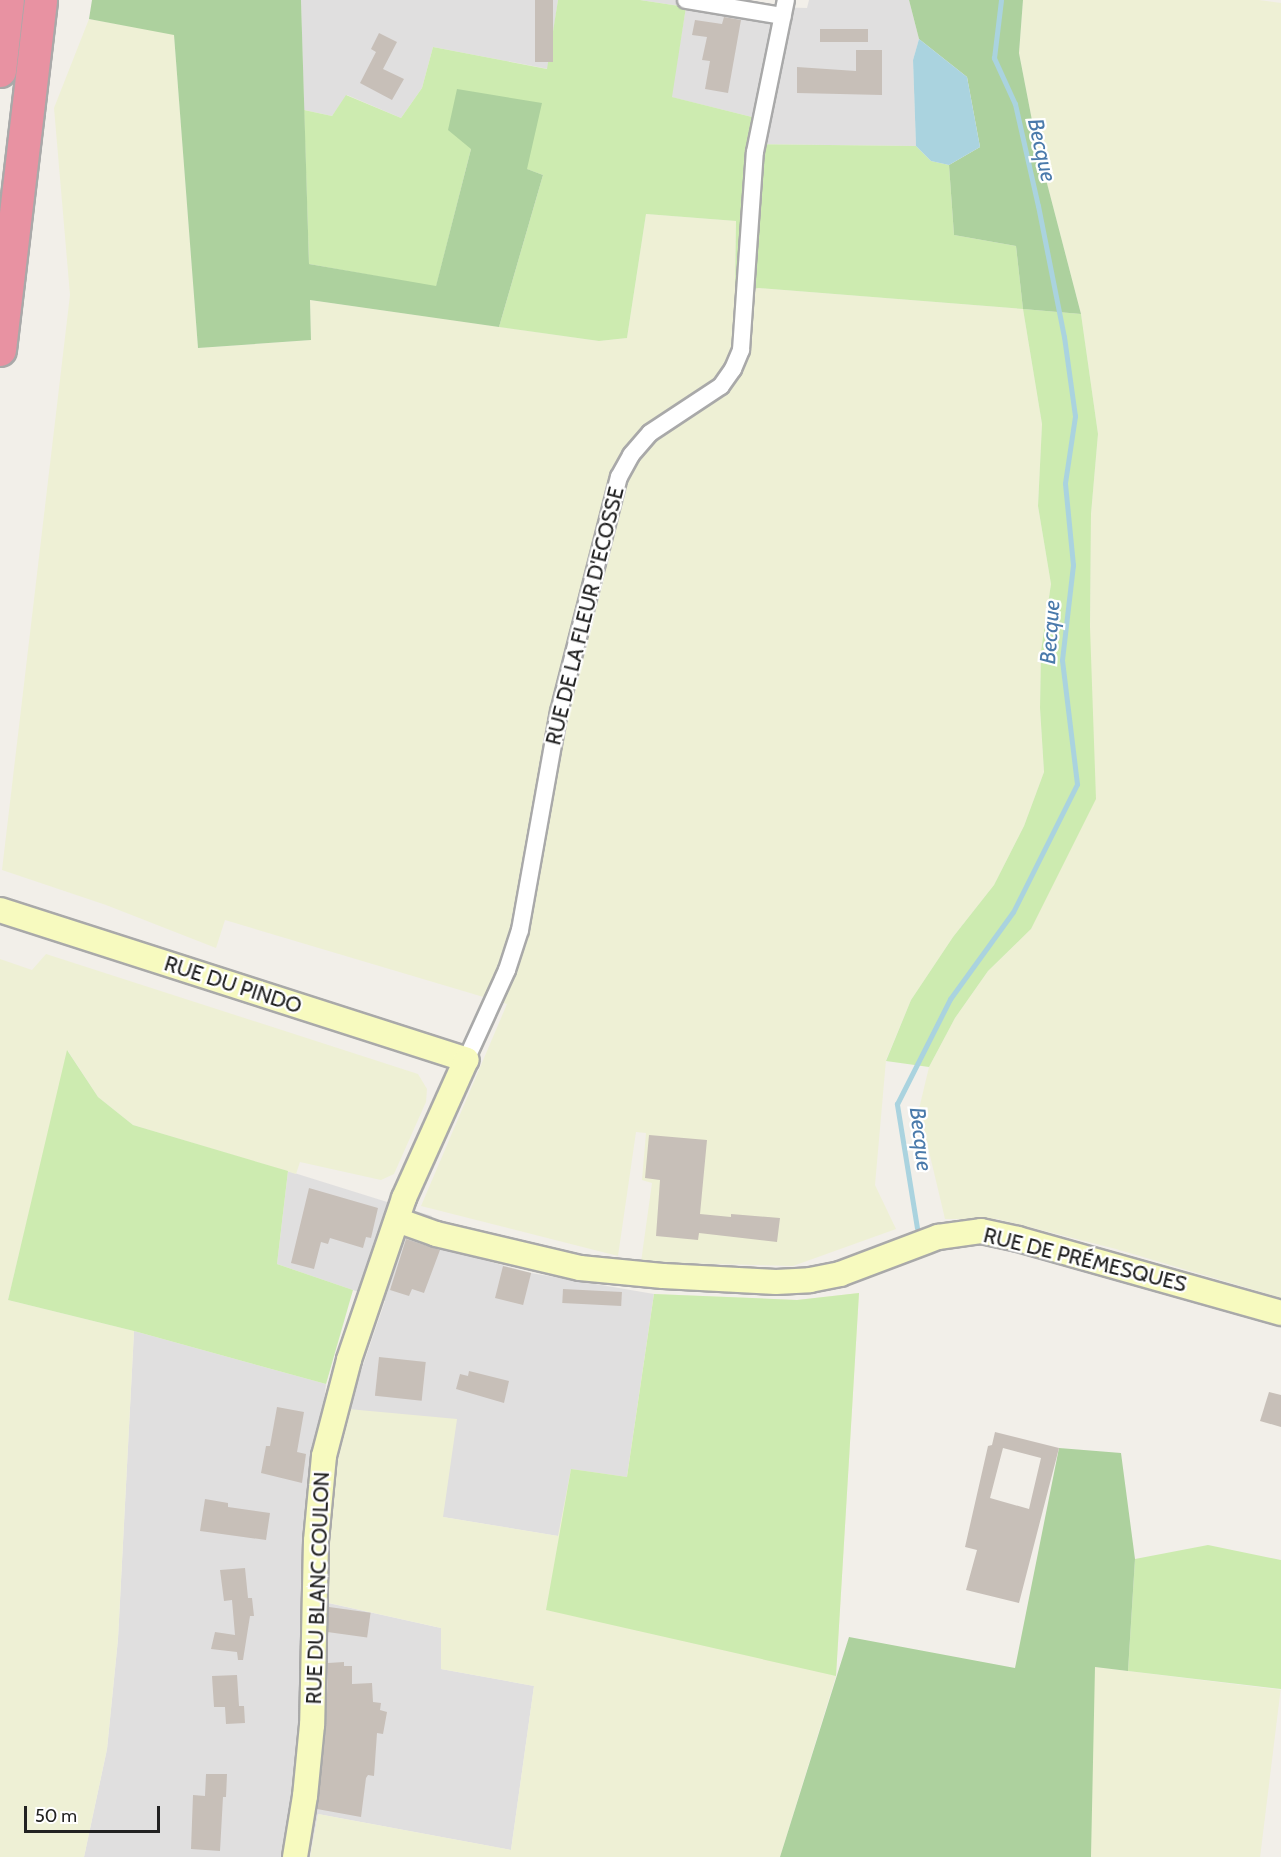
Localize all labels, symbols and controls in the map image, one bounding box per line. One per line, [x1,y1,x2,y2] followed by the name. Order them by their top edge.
[1022,116,1062,184] water label: Becque
[541,484,629,748] street label: RUE DE LA FLEUR D'ECOSSE
[1035,599,1065,665] water label: Becque
[161,951,305,1019] street label: RUE DU PINDO
[904,1106,938,1172] water label: Becque
[981,1223,1189,1297] street label: RUE DE PRÉMESQUES
[301,1471,335,1705] street label: RUE DU BLANC COULON
[27,1794,164,1832] scale bar
[35,1805,77,1827] text: 50 m

